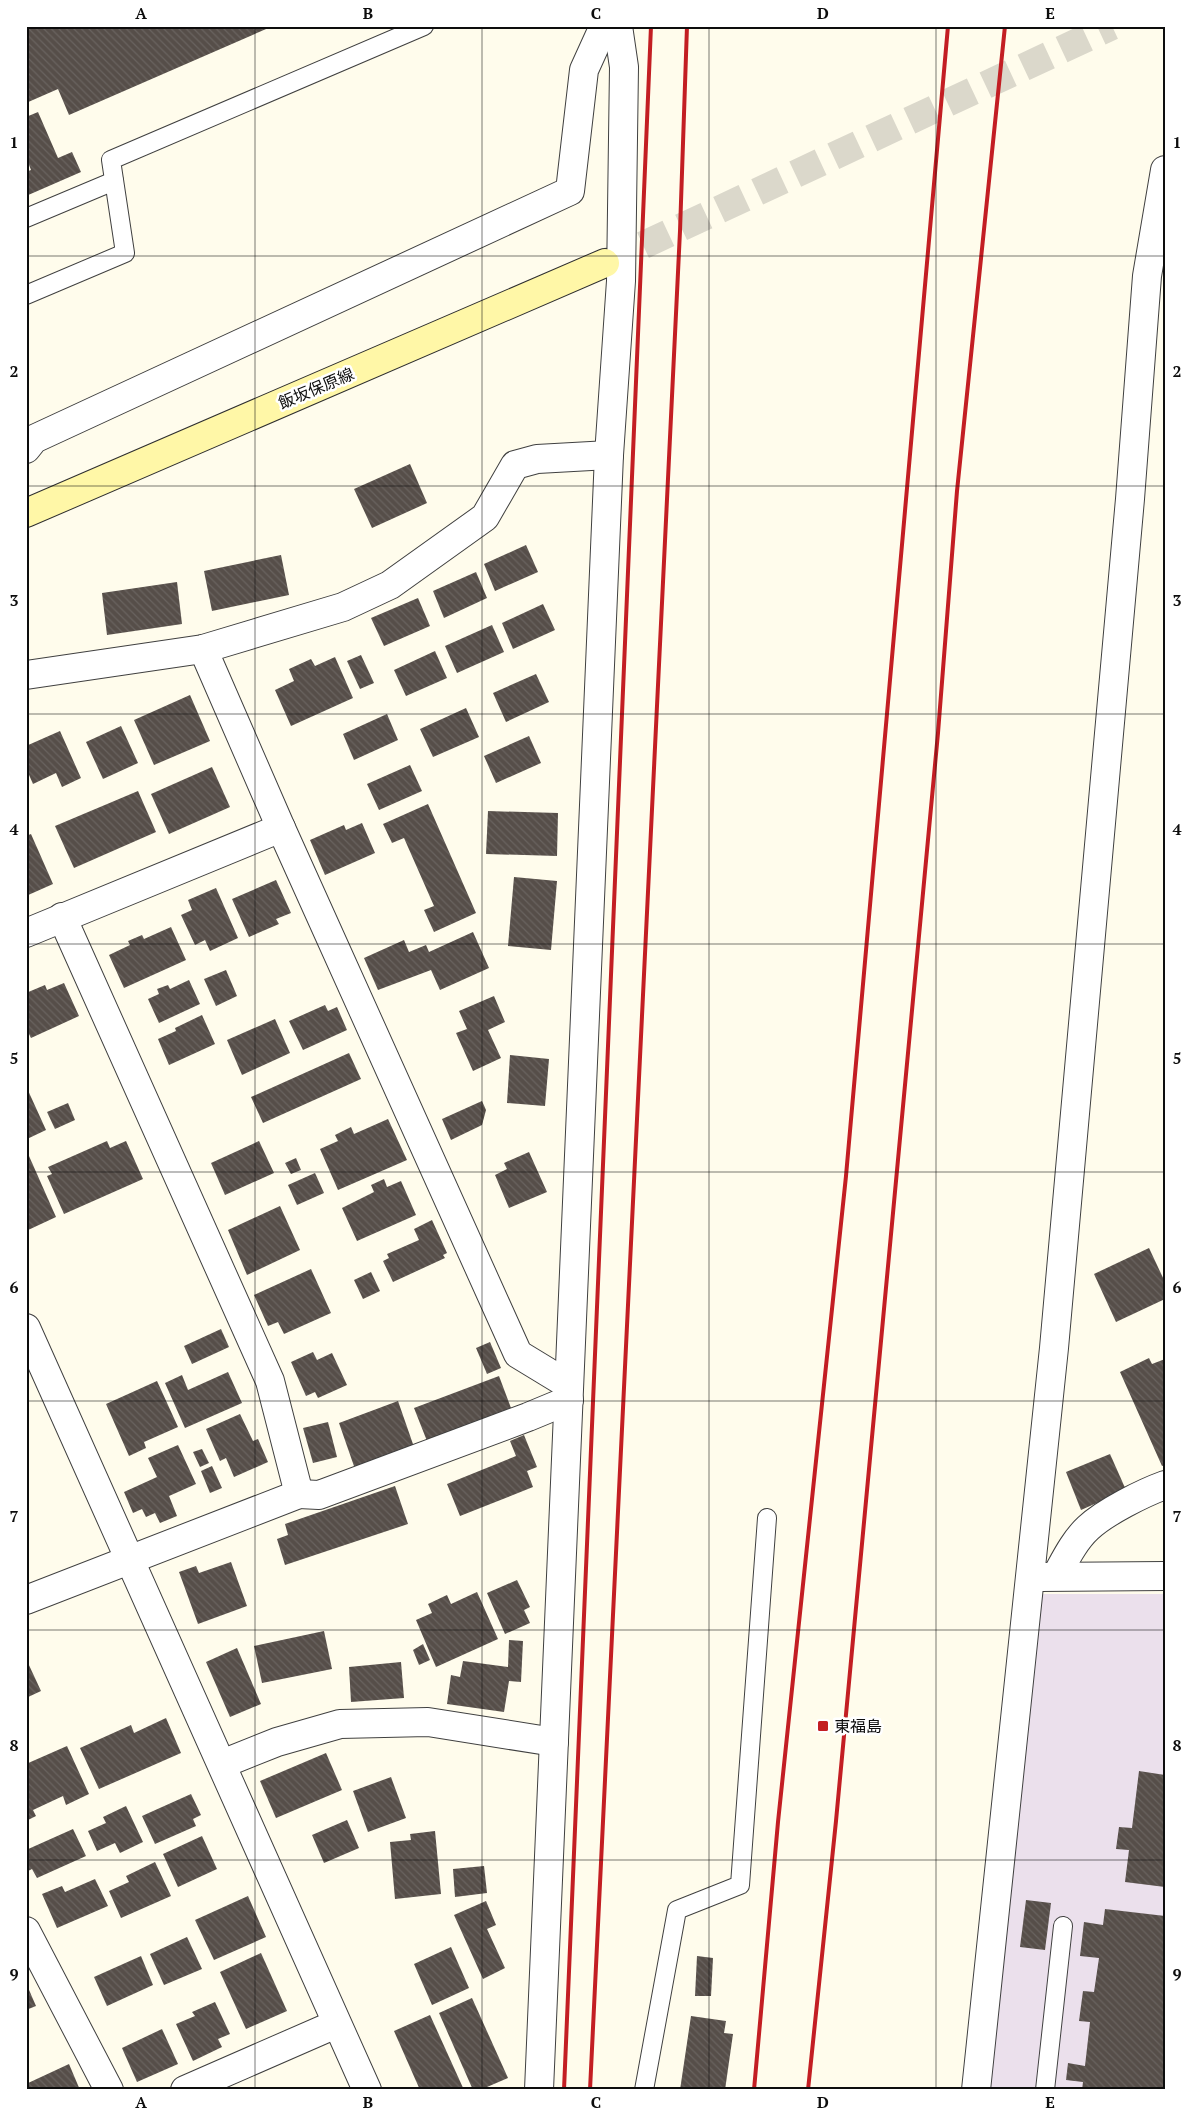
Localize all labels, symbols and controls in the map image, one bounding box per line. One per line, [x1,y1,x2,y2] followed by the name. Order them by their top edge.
[135,2,147,24] text: A
[363,2,373,24] text: B
[591,2,601,24] text: C
[817,2,829,24] text: D
[1045,2,1055,24] text: E
[9,131,19,153] text: 1
[1172,131,1182,153] text: 1
[9,360,19,382] text: 2
[1172,360,1182,382] text: 2
[275,362,357,414] street label: 飯坂保原線
[9,589,19,611] text: 3
[1172,589,1182,611] text: 3
[9,818,19,840] text: 4
[1172,818,1182,840] text: 4
[9,1047,19,1069] text: 5
[1172,1047,1182,1069] text: 5
[9,1276,19,1298] text: 6
[1172,1276,1182,1298] text: 6
[9,1505,19,1527] text: 7
[1172,1505,1182,1527] text: 7
[834,1715,882,1737] place label: 東福島
[816,1719,830,1733] marker: 東福島
[9,1734,19,1756] text: 8
[1172,1734,1182,1756] text: 8
[9,1963,19,1985] text: 9
[1172,1963,1182,1985] text: 9
[135,2091,147,2113] text: A
[363,2091,373,2113] text: B
[591,2091,601,2113] text: C
[817,2091,829,2113] text: D
[1045,2091,1055,2113] text: E

